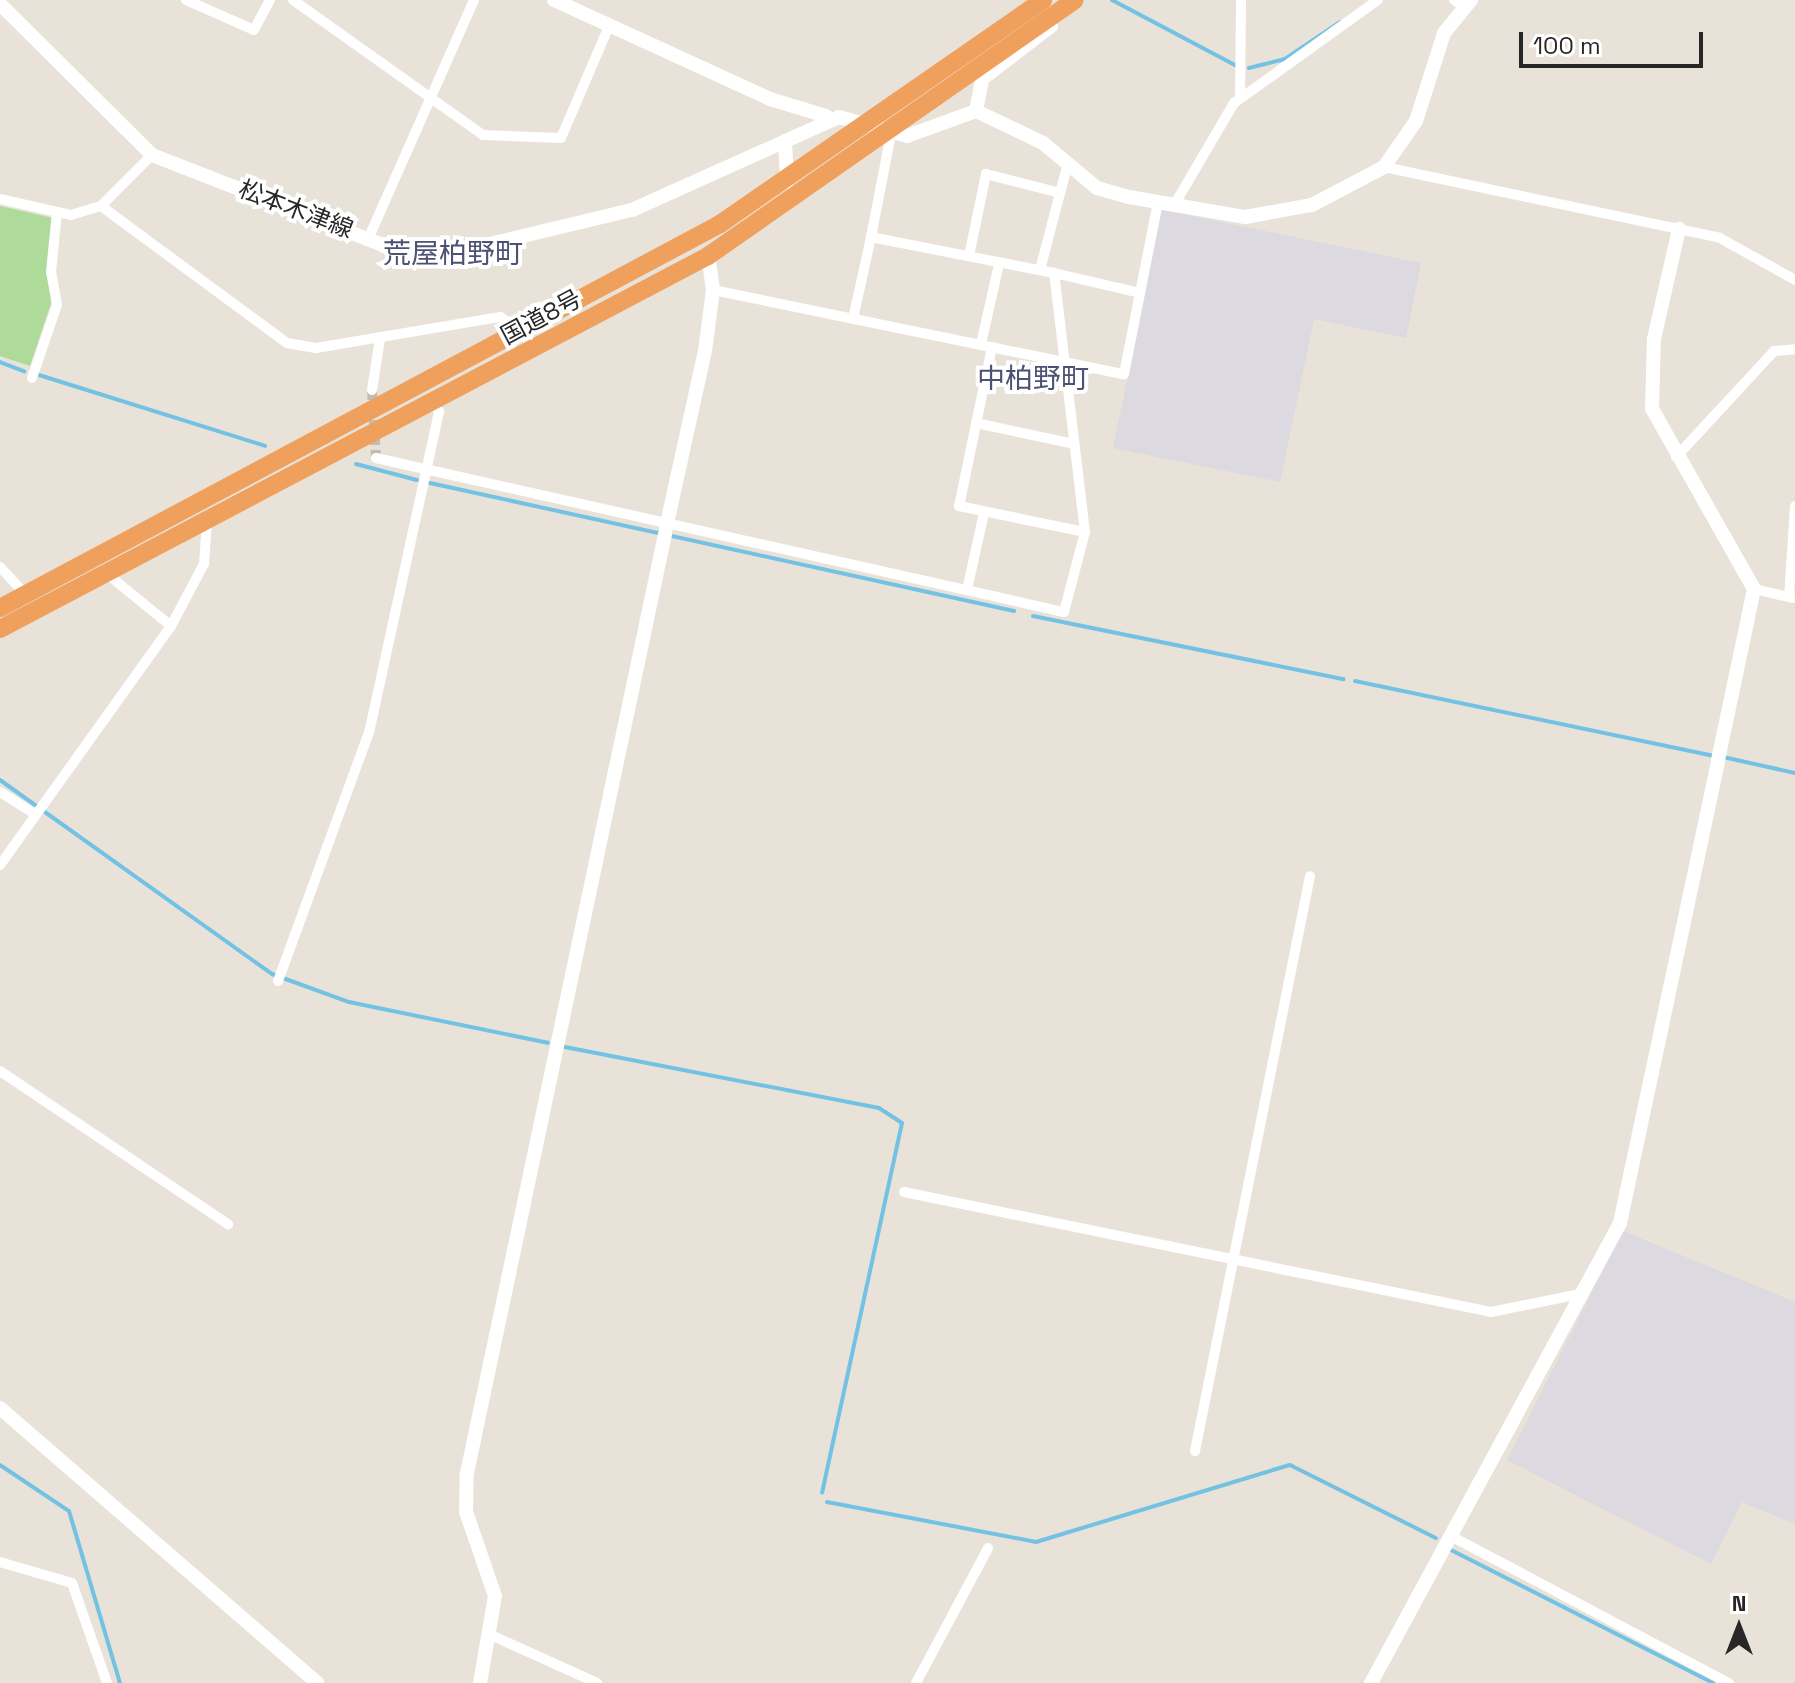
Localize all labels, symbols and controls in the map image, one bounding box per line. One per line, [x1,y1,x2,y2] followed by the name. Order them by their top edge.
[1523,16,1707,66] scale bar
[1533,30,1601,61] text: 100 m
[235,174,357,244] street label: 松本木津線
[383,236,523,270] district label: 荒屋柏野町
[496,284,586,350] street label: 国道8号
[977,361,1089,395] district label: 中柏野町
[1699,1587,1779,1667] north arrow
[1732,1589,1746,1617] text: N

